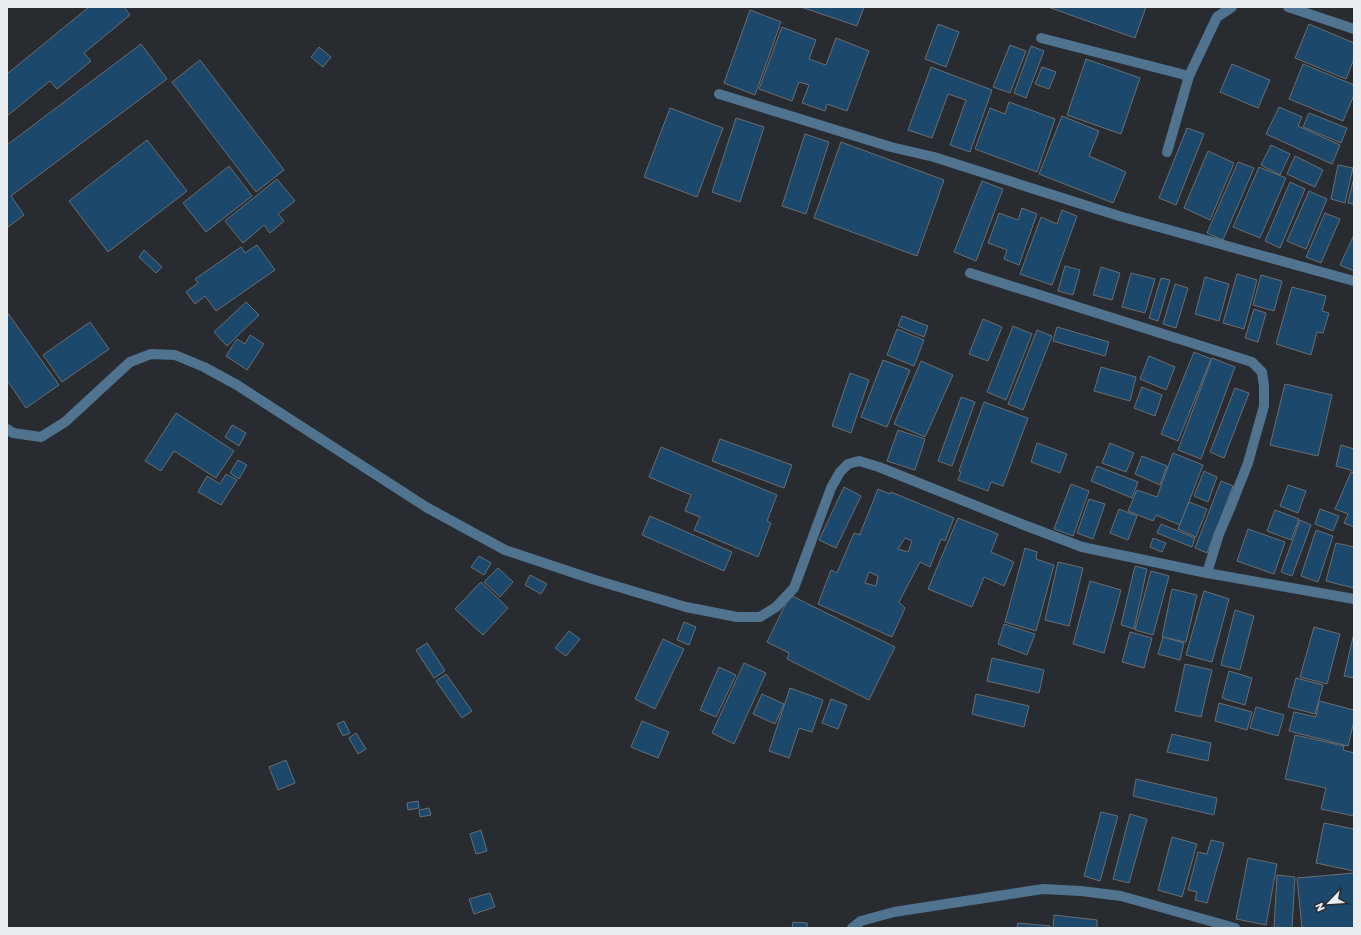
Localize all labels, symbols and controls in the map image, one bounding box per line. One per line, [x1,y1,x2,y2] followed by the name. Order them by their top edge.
[1309,883,1349,923] north arrow
[1313,901,1328,913] text: N

